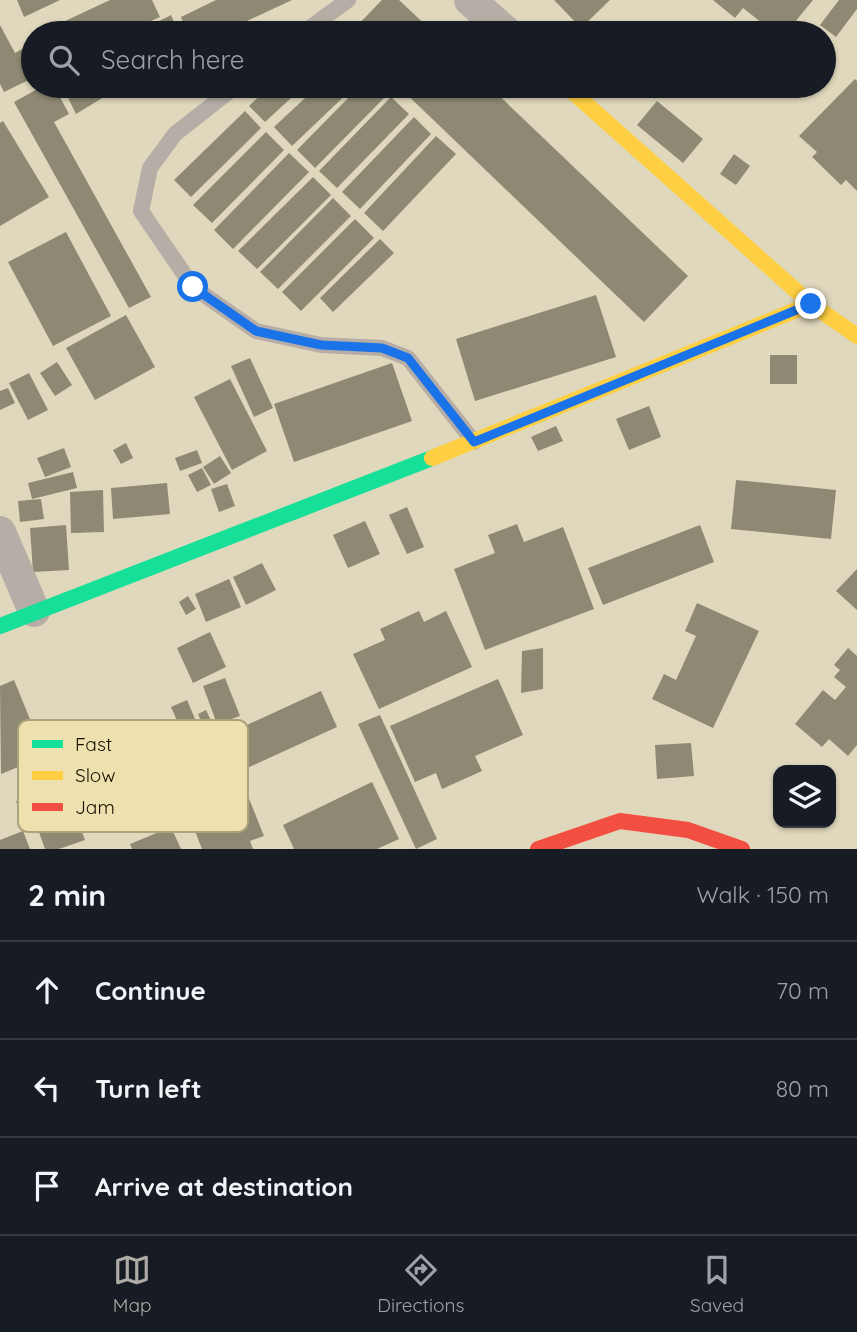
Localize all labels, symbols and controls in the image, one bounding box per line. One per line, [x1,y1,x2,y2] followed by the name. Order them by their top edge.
[21,21,836,98] search box
[45,41,83,79] icon: search
[101,43,245,76] text: Search here
[177,271,208,302] route start
[795,288,826,319] route end
[18,720,248,832] legend
[75,732,112,756] text: Fast
[75,763,116,787] text: Slow
[773,765,836,828] map controls
[773,765,836,828] button: layers
[75,795,115,819] text: Jam
[28,876,106,914] text: 2 min
[696,880,829,909] text: Walk · 150 m
[28,971,66,1009] icon: ahead
[95,974,206,1007] text: Continue
[776,976,829,1005] text: 70 m
[28,1069,66,1107] icon: left
[95,1072,202,1105] text: Turn left
[776,1074,829,1103] text: 80 m
[28,1167,66,1205] icon: arrive
[95,1170,353,1203] text: Arrive at destination
[113,1251,152,1317] tab: Map
[377,1251,464,1317] tab: Directions
[690,1251,744,1317] tab: Saved

